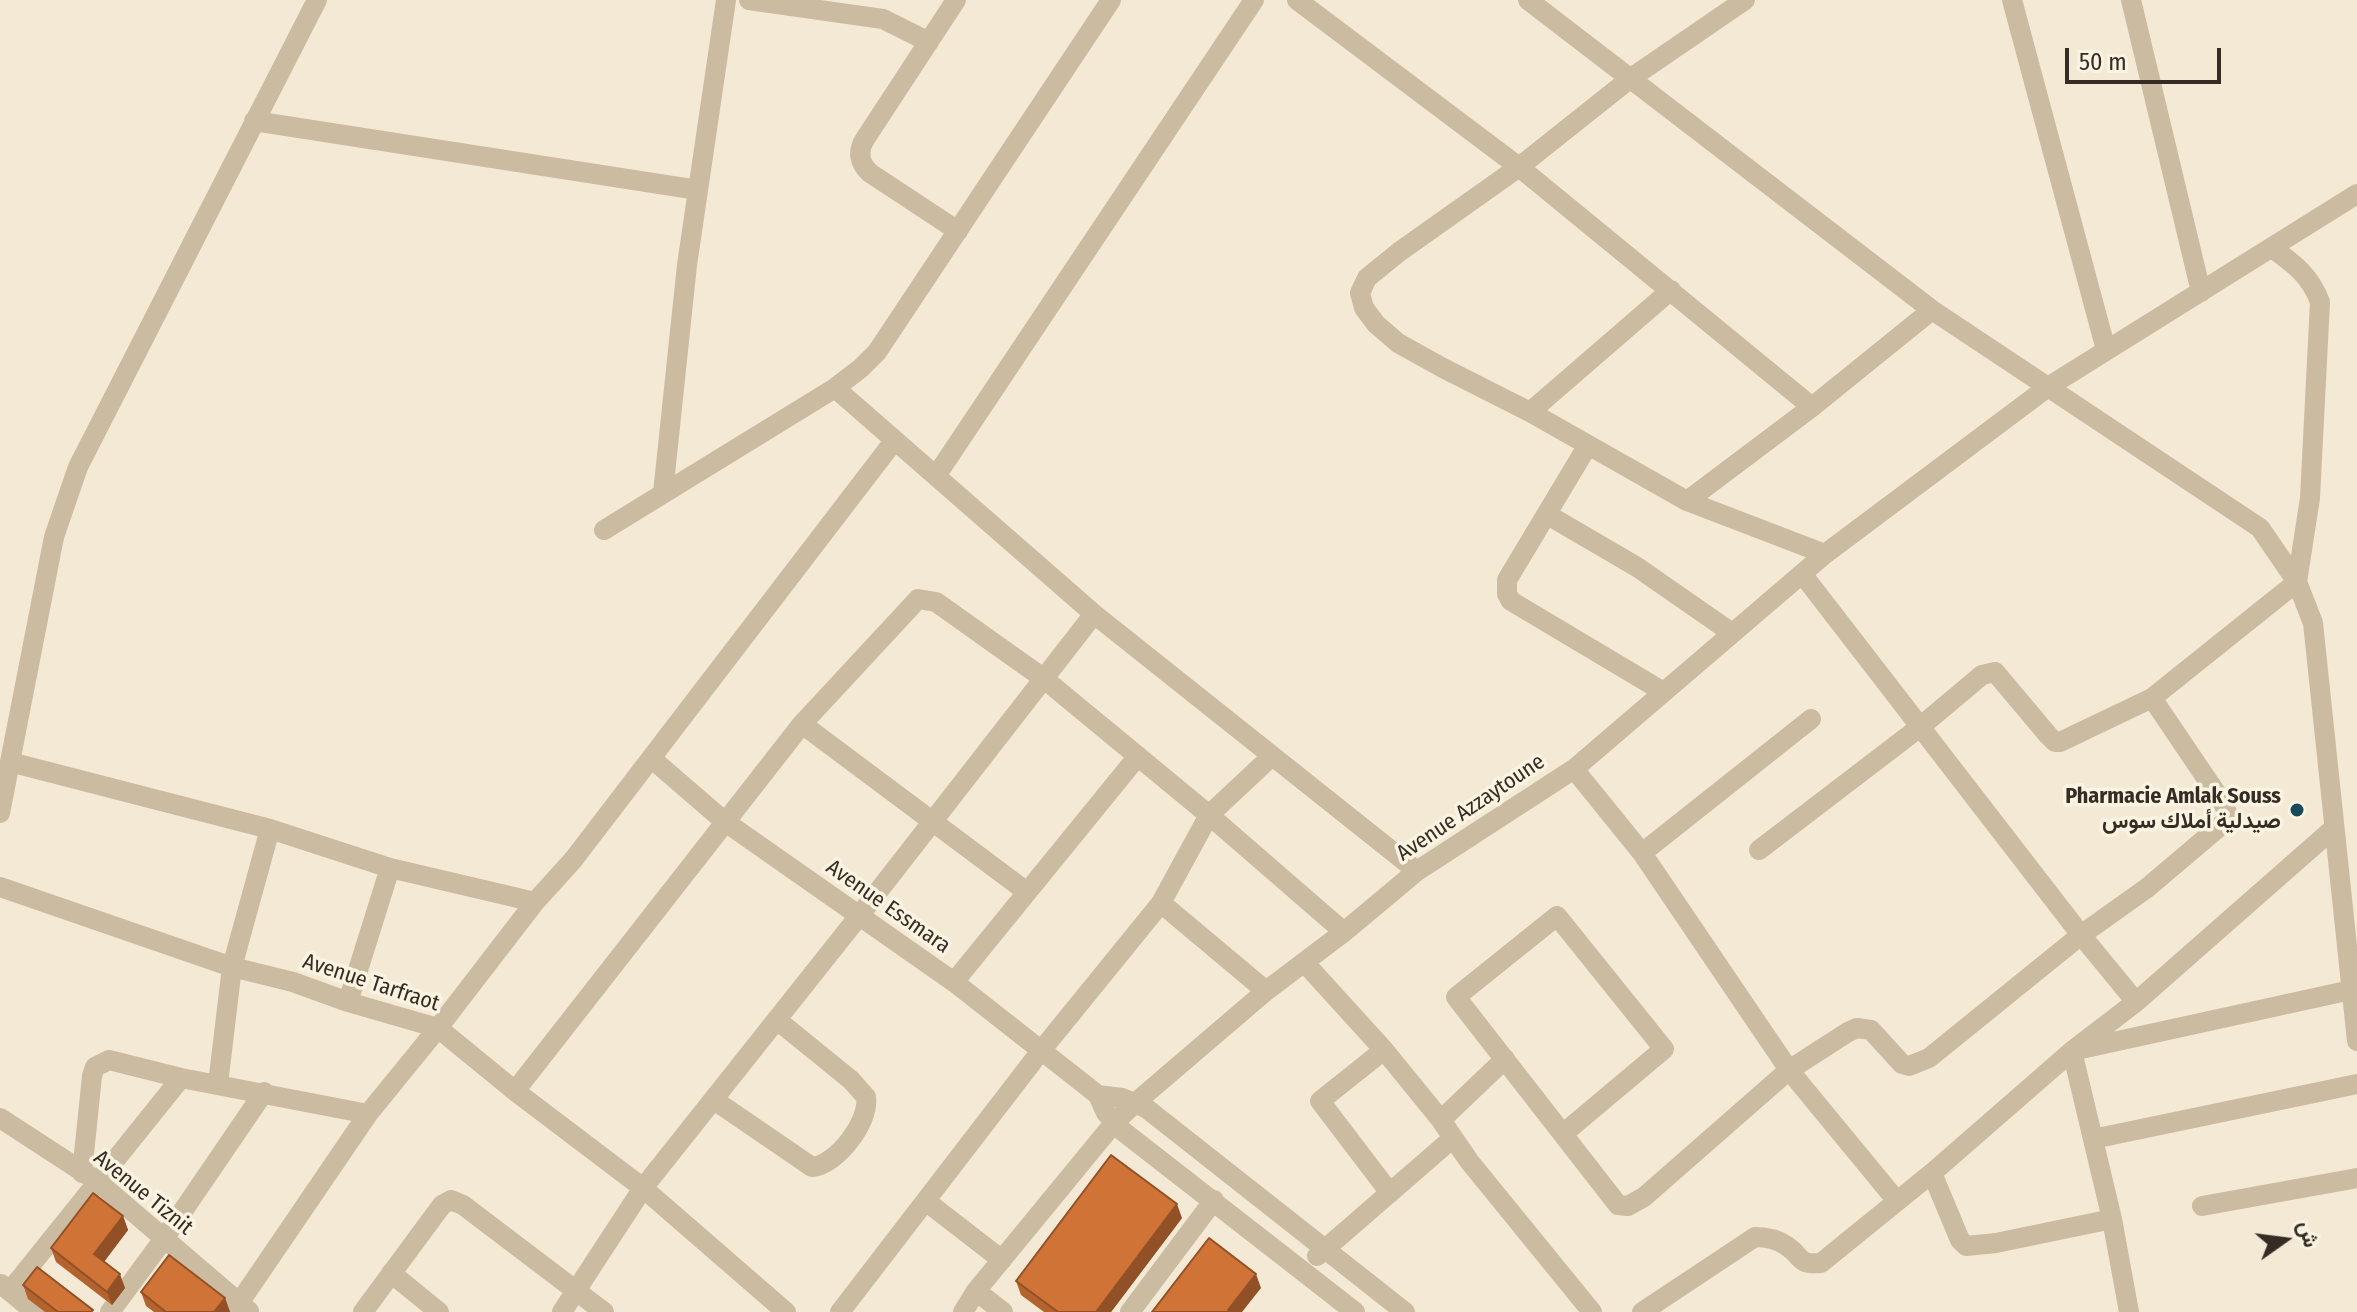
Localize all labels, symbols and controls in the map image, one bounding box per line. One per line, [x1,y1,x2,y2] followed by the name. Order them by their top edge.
[2069,32,2225,82] scale bar
[2079,48,2127,76] text: 50 m
[1392,749,1550,867] street label: Avenue Azzaytoune
[2065,784,2281,836] place label: Pharmacie Amlak Souss صيدلية أملاك سوس
[2288,801,2306,819] marker: Pharmacie Amlak Souss صيدلية أملاك سوس
[821,854,955,960] street label: Avenue Essmara
[299,948,443,1018] street label: Avenue Tarfraot
[88,1145,198,1241] street label: Avenue Tiznit
[2245,1200,2325,1280] north arrow
[2292,1218,2325,1250] text: ش

